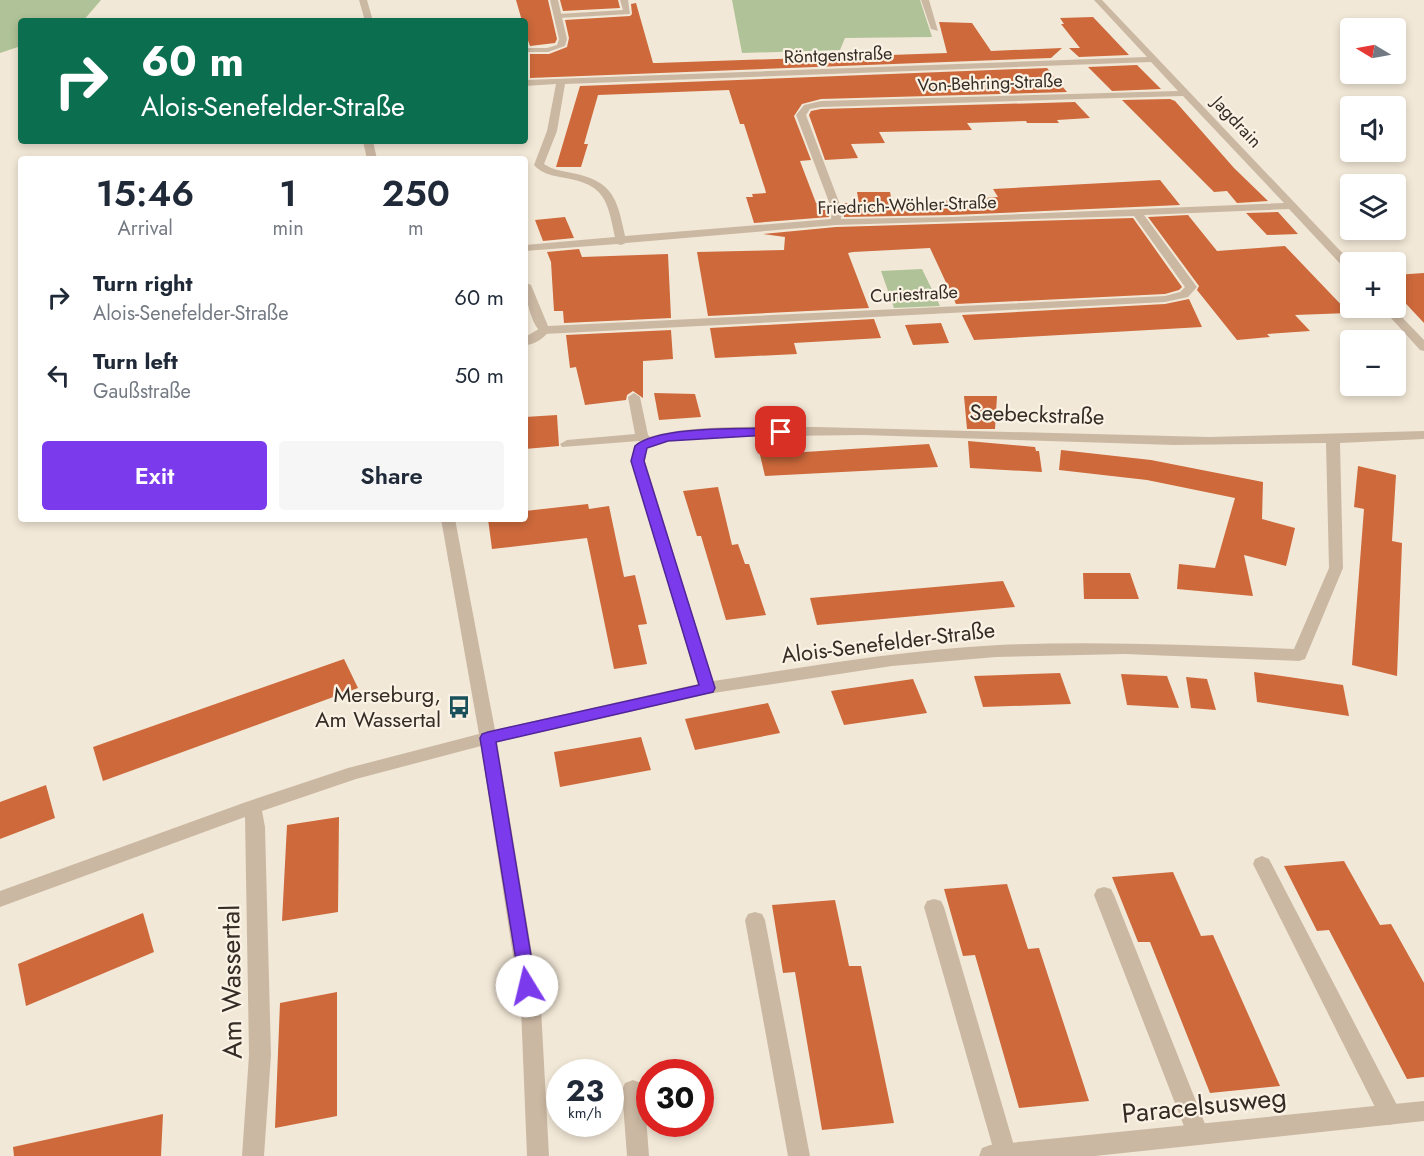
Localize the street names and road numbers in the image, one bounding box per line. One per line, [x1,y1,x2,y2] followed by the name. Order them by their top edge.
[783,40,893,70] street label: Röntgenstraße
[917,67,1063,99] street label: Von-Behring-Straße
[1205,89,1268,154] street label: Jagdrain
[817,189,997,221] street label: Friedrich-Wöhler-Straße
[870,279,958,309] street label: Curiestraße
[969,396,1105,432] street label: Seebeckstraße
[779,613,997,671] street label: Alois-Senefelder-Straße
[210,904,252,1060] street label: Am Wassertal
[1120,1077,1288,1133] street label: Paracelsusweg

